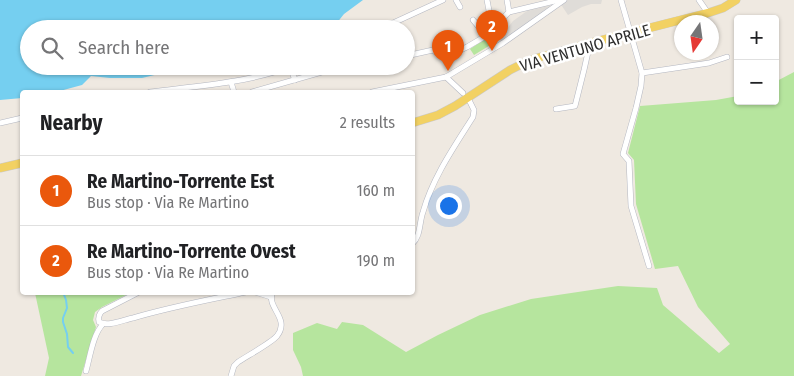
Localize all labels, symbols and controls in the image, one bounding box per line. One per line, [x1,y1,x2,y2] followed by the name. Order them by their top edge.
[476,10,508,51] pin: 2
[674,15,719,60] north arrow
[734,15,779,105] map controls
[734,15,779,60] button: +
[20,20,415,75] search box
[518,20,652,76] street label: VIA VENTUNO APRILE
[432,30,464,71] pin: 1
[38,34,66,62] icon: search
[78,36,170,59] text: Search here
[734,60,779,105] button: −
[40,110,102,136] text: Nearby
[340,113,395,132] text: 2 results
[87,170,274,193] text: Re Martino-Torrente Est
[53,181,59,200] text: 1
[356,181,395,200] text: 160 m
[87,193,249,212] text: Bus stop · Via Re Martino
[436,193,462,219] your location
[87,240,296,263] text: Re Martino-Torrente Ovest
[52,251,60,270] text: 2
[357,251,395,270] text: 190 m
[87,263,249,282] text: Bus stop · Via Re Martino

